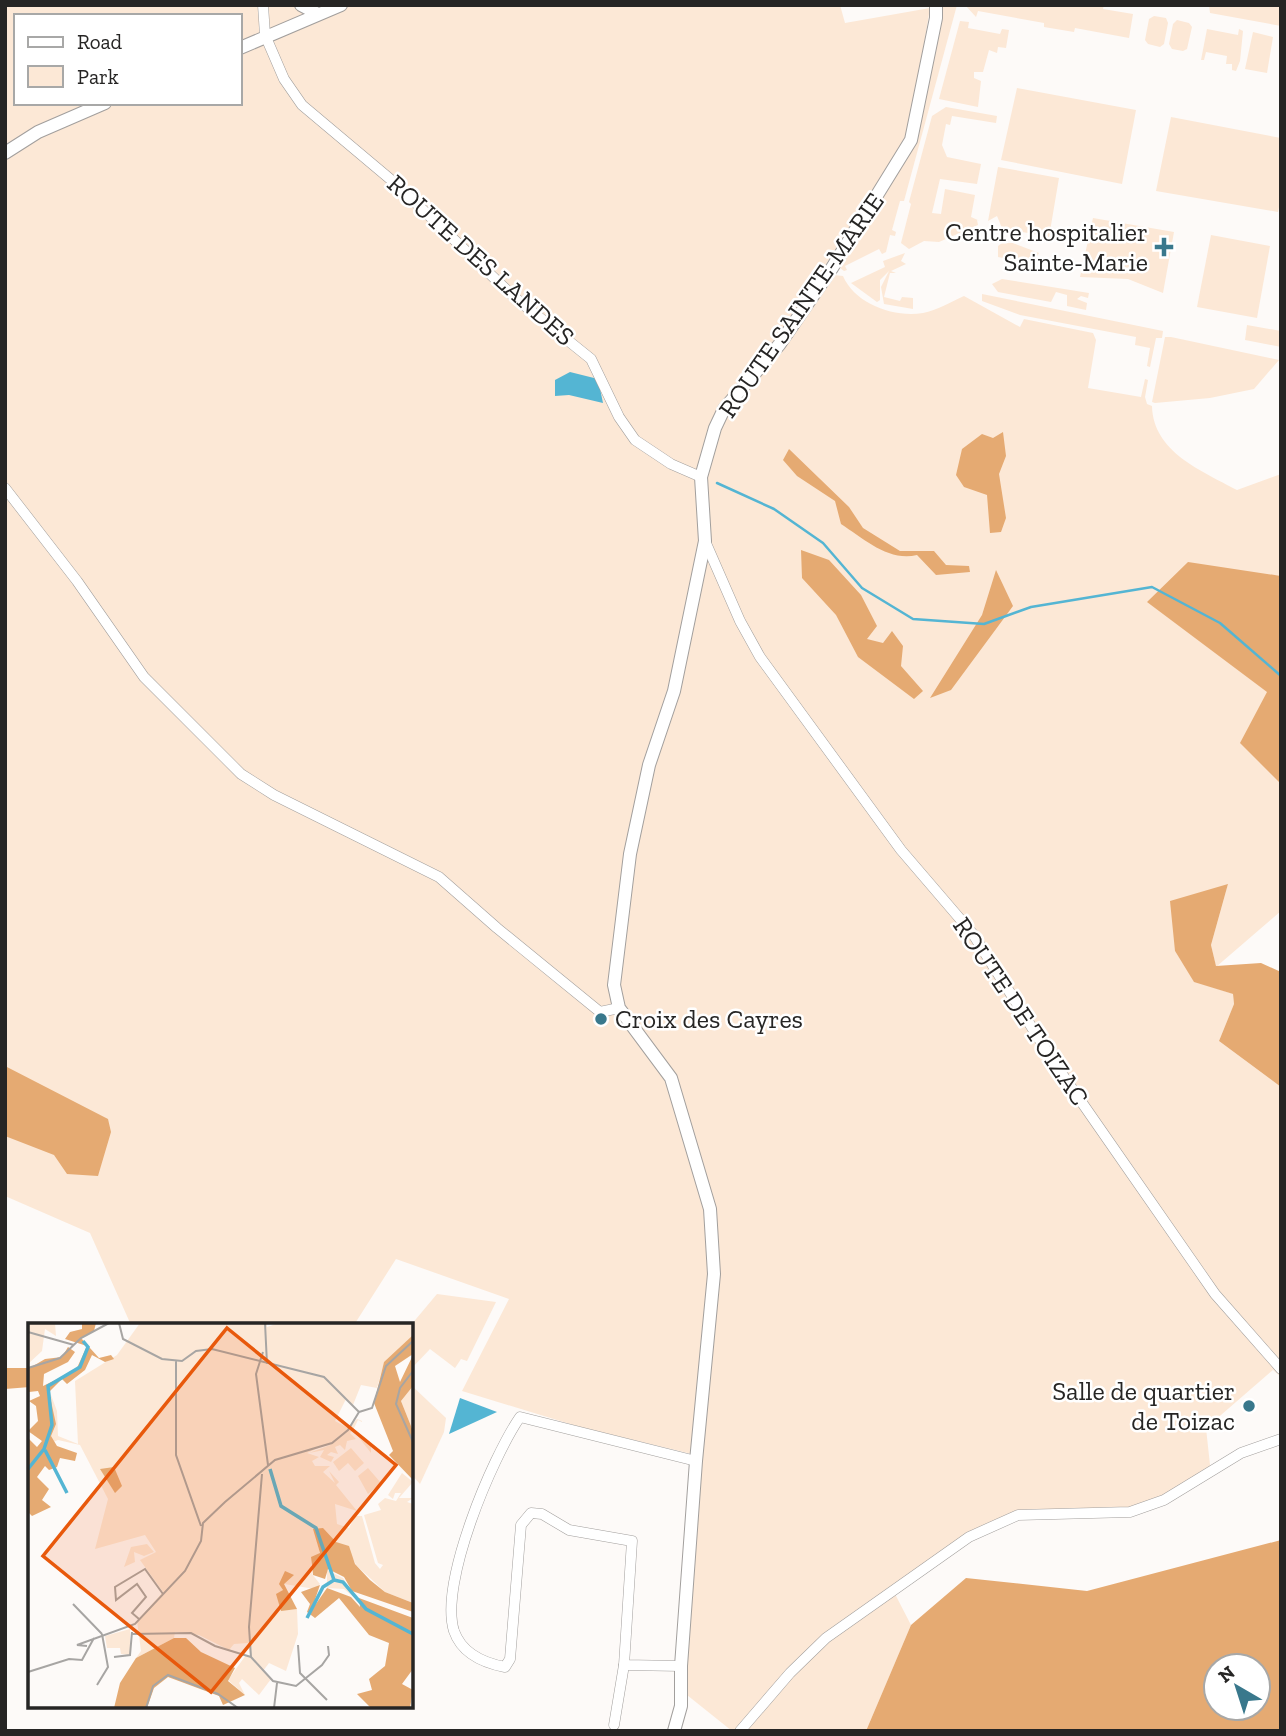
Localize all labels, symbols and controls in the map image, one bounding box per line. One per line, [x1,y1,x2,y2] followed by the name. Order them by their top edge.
[14,14,242,105] legend
[77,29,123,54] text: Road
[77,64,119,89] text: Park
[381,167,581,353] street label: ROUTE DES LANDES
[711,186,891,424] street label: ROUTE SAINTE-MARIE
[945,216,1148,278] place label: Centre hospitalier Sainte-Marie
[1154,237,1174,257] marker: Centre hospitalier Sainte-Marie
[946,911,1096,1111] street label: ROUTE DE TOIZAC
[615,1003,803,1035] place label: Croix des Cayres
[593,1011,609,1027] marker: Croix des Cayres
[28,1323,413,1708] inset map
[1052,1375,1235,1437] place label: Salle de quartier de Toizac
[1241,1398,1257,1414] marker: Salle de quartier de Toizac
[1202,1652,1272,1722] north arrow
[1214,1661,1239,1688] text: N

